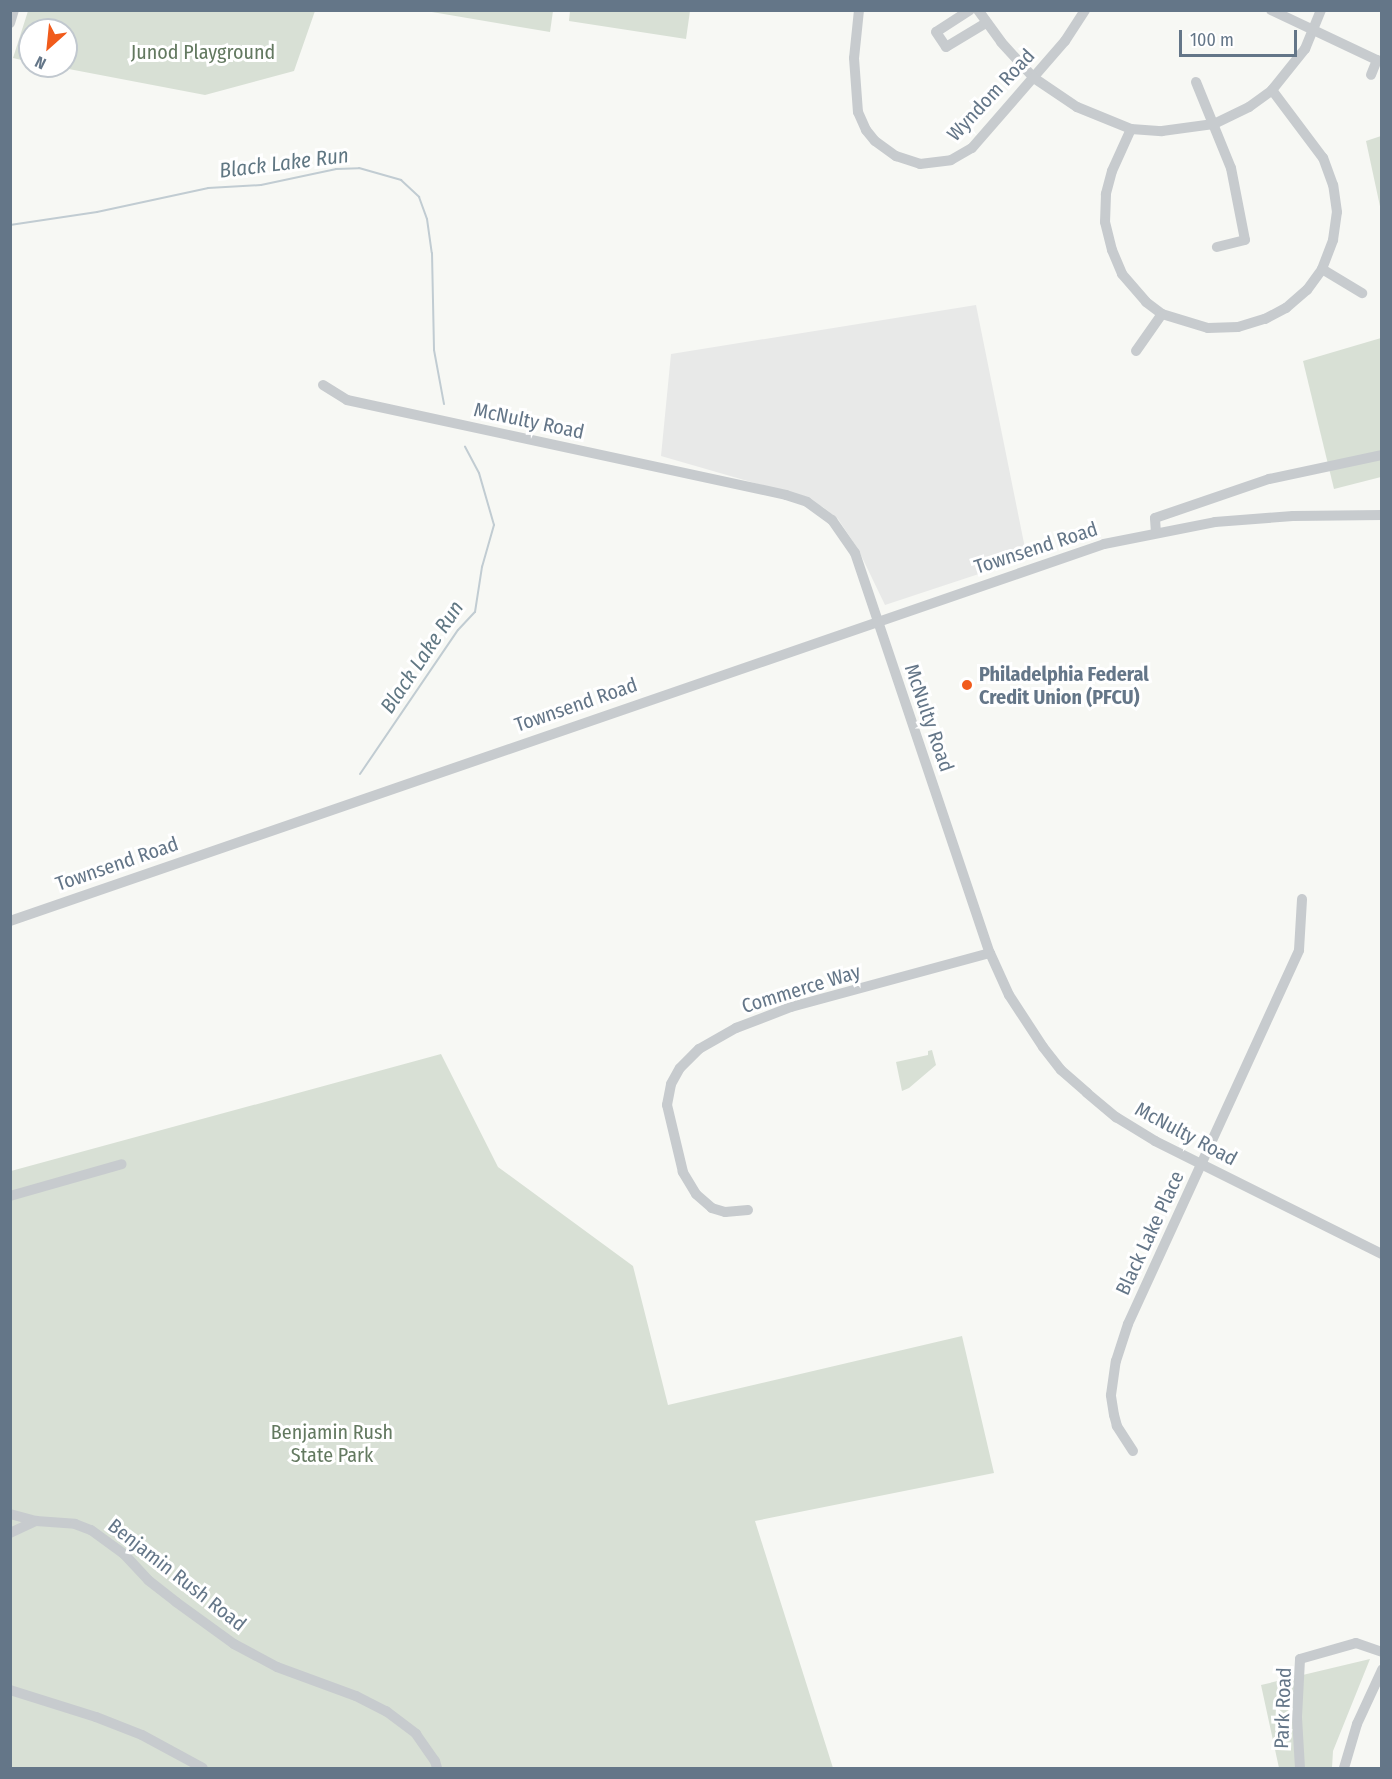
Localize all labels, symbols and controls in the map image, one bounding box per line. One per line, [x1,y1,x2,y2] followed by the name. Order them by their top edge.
[18,18,78,78] north arrow
[1182,18,1300,56] scale bar
[1190,29,1234,51] text: 100 m
[131,40,275,64] park label: Junod Playground
[942,44,1040,146] street label: Wyndom Road
[32,52,49,73] text: N
[218,143,350,183] water label: Black Lake Run
[472,398,586,444] street label: McNulty Road
[971,517,1101,579] street label: Townsend Road
[375,596,469,718] water label: Black Lake Run
[899,661,959,775] street label: McNulty Road
[979,662,1149,709] place label: Philadelphia Federal Credit Union (PFCU)
[512,673,640,737] street label: Townsend Road
[960,678,974,692] marker: Philadelphia Federal Credit Union (PFCU)
[53,832,181,896] street label: Townsend Road
[739,960,863,1018] street label: Commerce Way
[1131,1097,1241,1171] street label: McNulty Road
[1111,1167,1189,1299] street label: Black Lake Place
[271,1421,393,1468] park label: Benjamin Rush State Park
[103,1514,251,1636] street label: Benjamin Rush Road
[1270,1667,1296,1749] street label: Park Road

